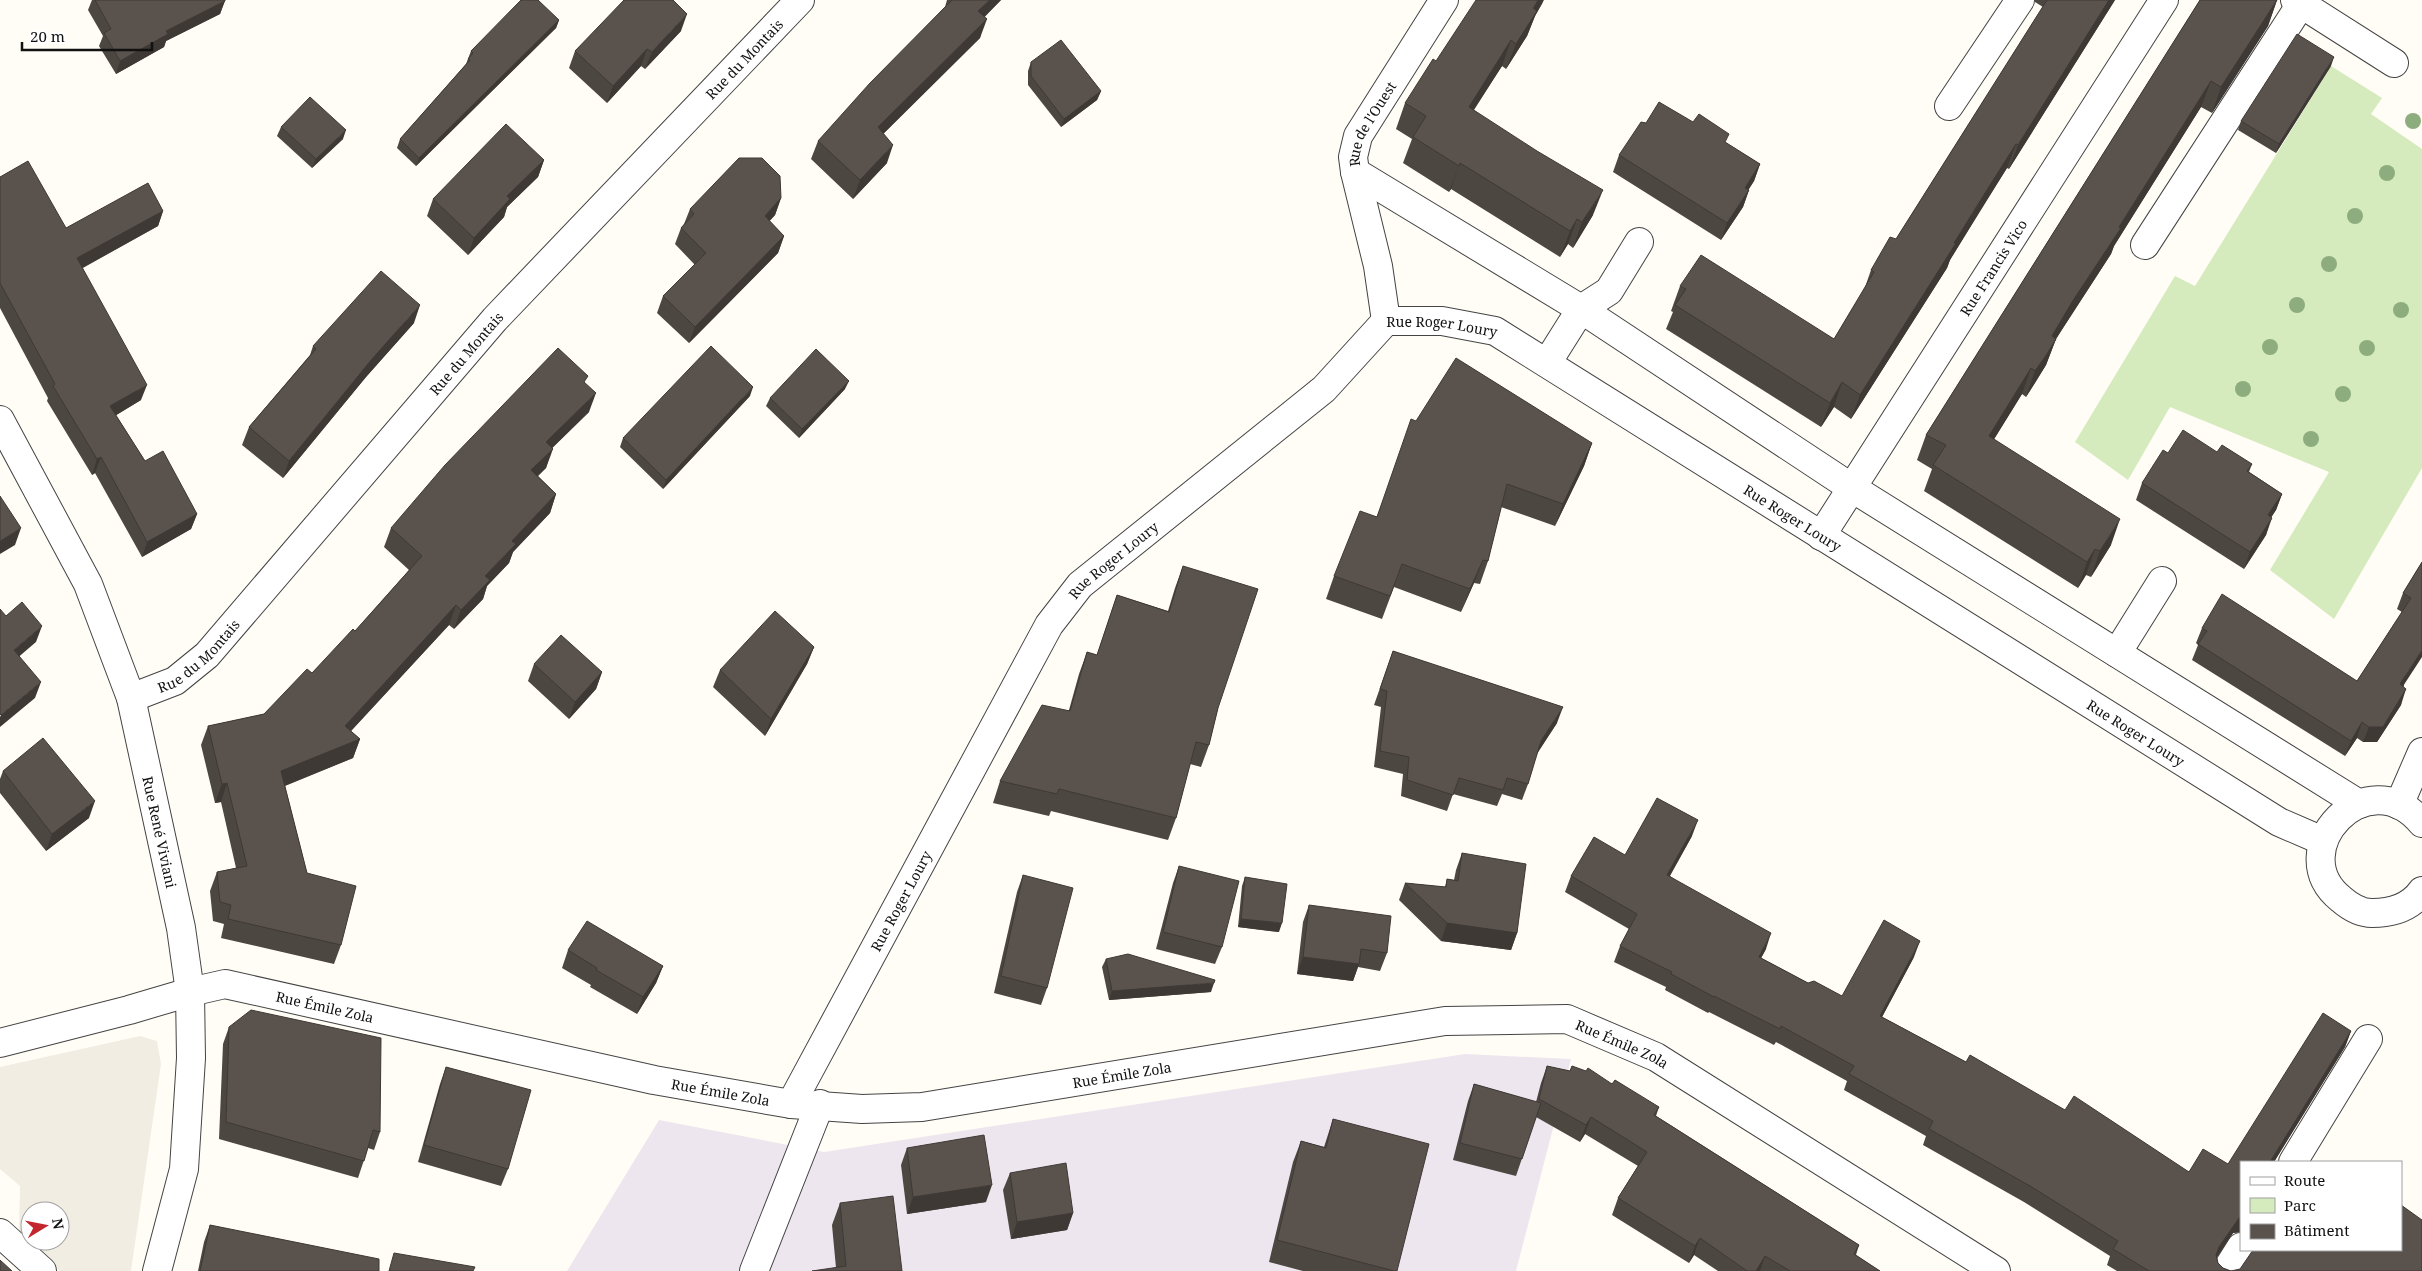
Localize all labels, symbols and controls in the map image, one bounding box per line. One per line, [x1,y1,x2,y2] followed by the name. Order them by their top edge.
[701,15,787,103] street label: Rue du Montais
[22,20,152,52] scale bar
[30,26,65,46] text: 20 m
[1344,77,1400,168] street label: Rue de l'Ouest
[1955,215,2031,319] street label: Rue Francis Vico
[425,307,507,399] street label: Rue du Montais
[1386,311,1499,341] street label: Rue Roger Loury
[1740,480,1845,555] street label: Rue Roger Loury
[1064,517,1162,602] street label: Rue Roger Loury
[155,615,243,696] street label: Rue du Montais
[2084,695,2189,770] street label: Rue Roger Loury
[139,774,182,890] street label: Rue René Viviani
[866,847,936,954] street label: Rue Roger Loury
[274,986,376,1027] street label: Rue Émile Zola
[1573,1014,1673,1072] street label: Rue Émile Zola
[1071,1057,1173,1092] street label: Rue Émile Zola
[670,1074,772,1110] street label: Rue Émile Zola
[2240,1161,2402,1251] legend
[2284,1170,2325,1190] text: Route
[2284,1195,2316,1215] text: Parc
[20,1201,70,1251] north arrow
[48,1217,69,1231] text: N
[2284,1220,2350,1240] text: Bâtiment

